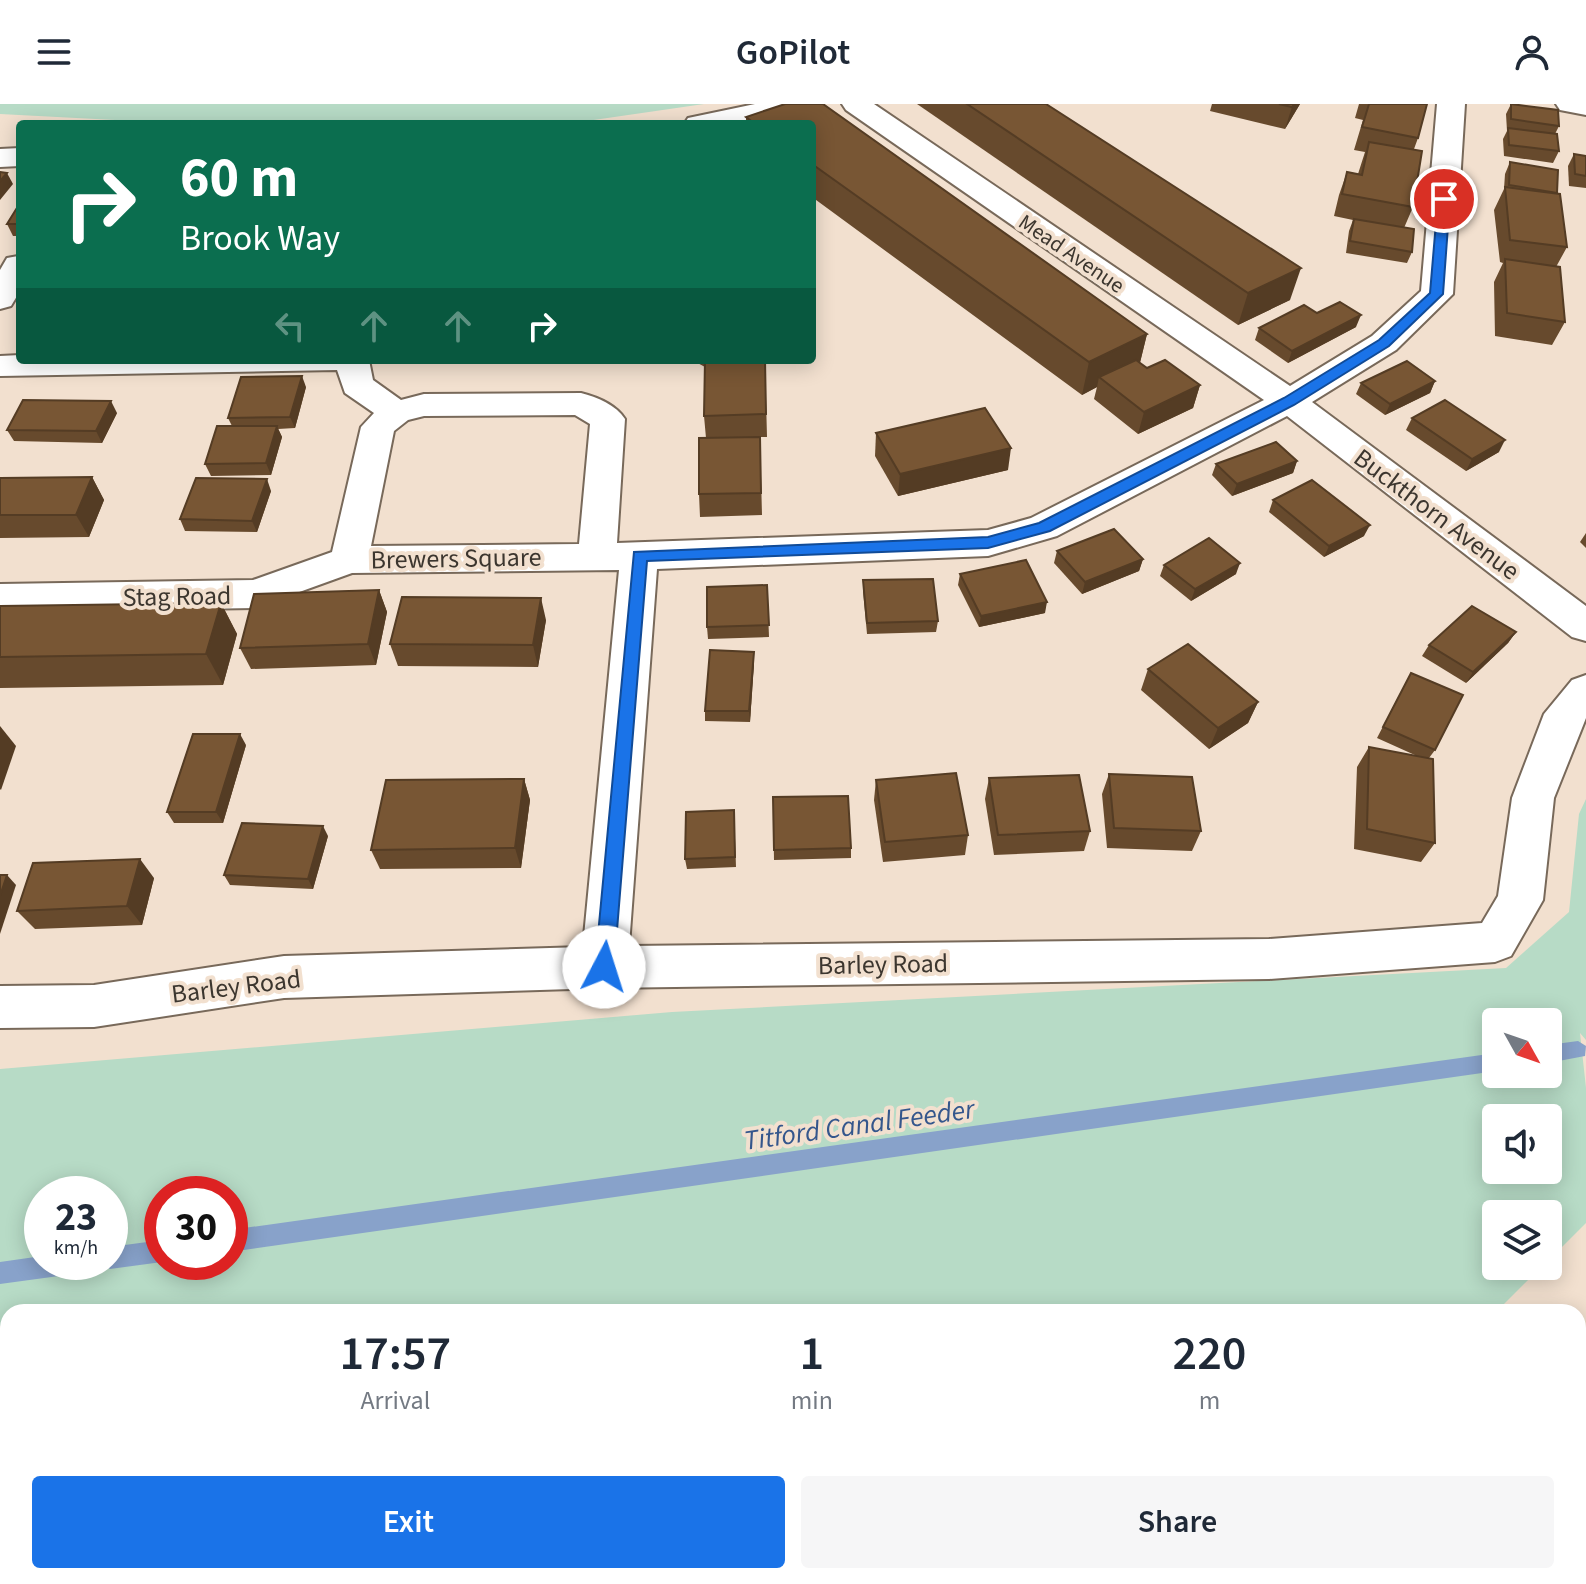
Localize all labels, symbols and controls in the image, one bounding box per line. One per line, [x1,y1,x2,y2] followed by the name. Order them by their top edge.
[736,27,850,78] text: GoPilot
[32,30,76,74] icon: menu
[1510,30,1554,74] icon: person
[180,139,298,218] text: 60 m
[48,152,152,256] icon: right
[1410,165,1478,233] pin
[1422,177,1466,221] icon: arrive
[1012,206,1131,301] street label: Mead Avenue
[180,213,340,264] text: Brook Way
[268,304,312,348] icon: left
[352,304,396,348] icon: ahead
[436,304,480,348] icon: ahead
[520,304,564,348] icon: right
[1346,440,1527,589] street label: Buckthorn Avenue
[370,539,542,578] street label: Brewers Square
[122,577,232,616] street label: Stag Road
[562,925,646,1009] position arrow
[818,945,948,984] street label: Barley Road
[169,960,303,1013] street label: Barley Road
[1482,1008,1562,1088] north arrow
[1482,1008,1562,1280] map controls
[741,1089,978,1161] water label: Titford Canal Feeder
[1482,1104,1562,1184] button: sound
[144,1176,248,1280] speed limit sign: 30
[55,1189,97,1246] text: 23
[1482,1200,1562,1280] button: layers
[54,1234,98,1262] text: km/h
[340,1320,451,1388] text: 17:57
[800,1320,824,1388] text: 1
[1173,1320,1246,1388] text: 220
[360,1382,430,1419] text: Arrival
[791,1382,833,1419] text: min
[1199,1382,1220,1419] text: m
[32,1476,785,1568] button: Exit
[801,1476,1554,1568] button: Share

